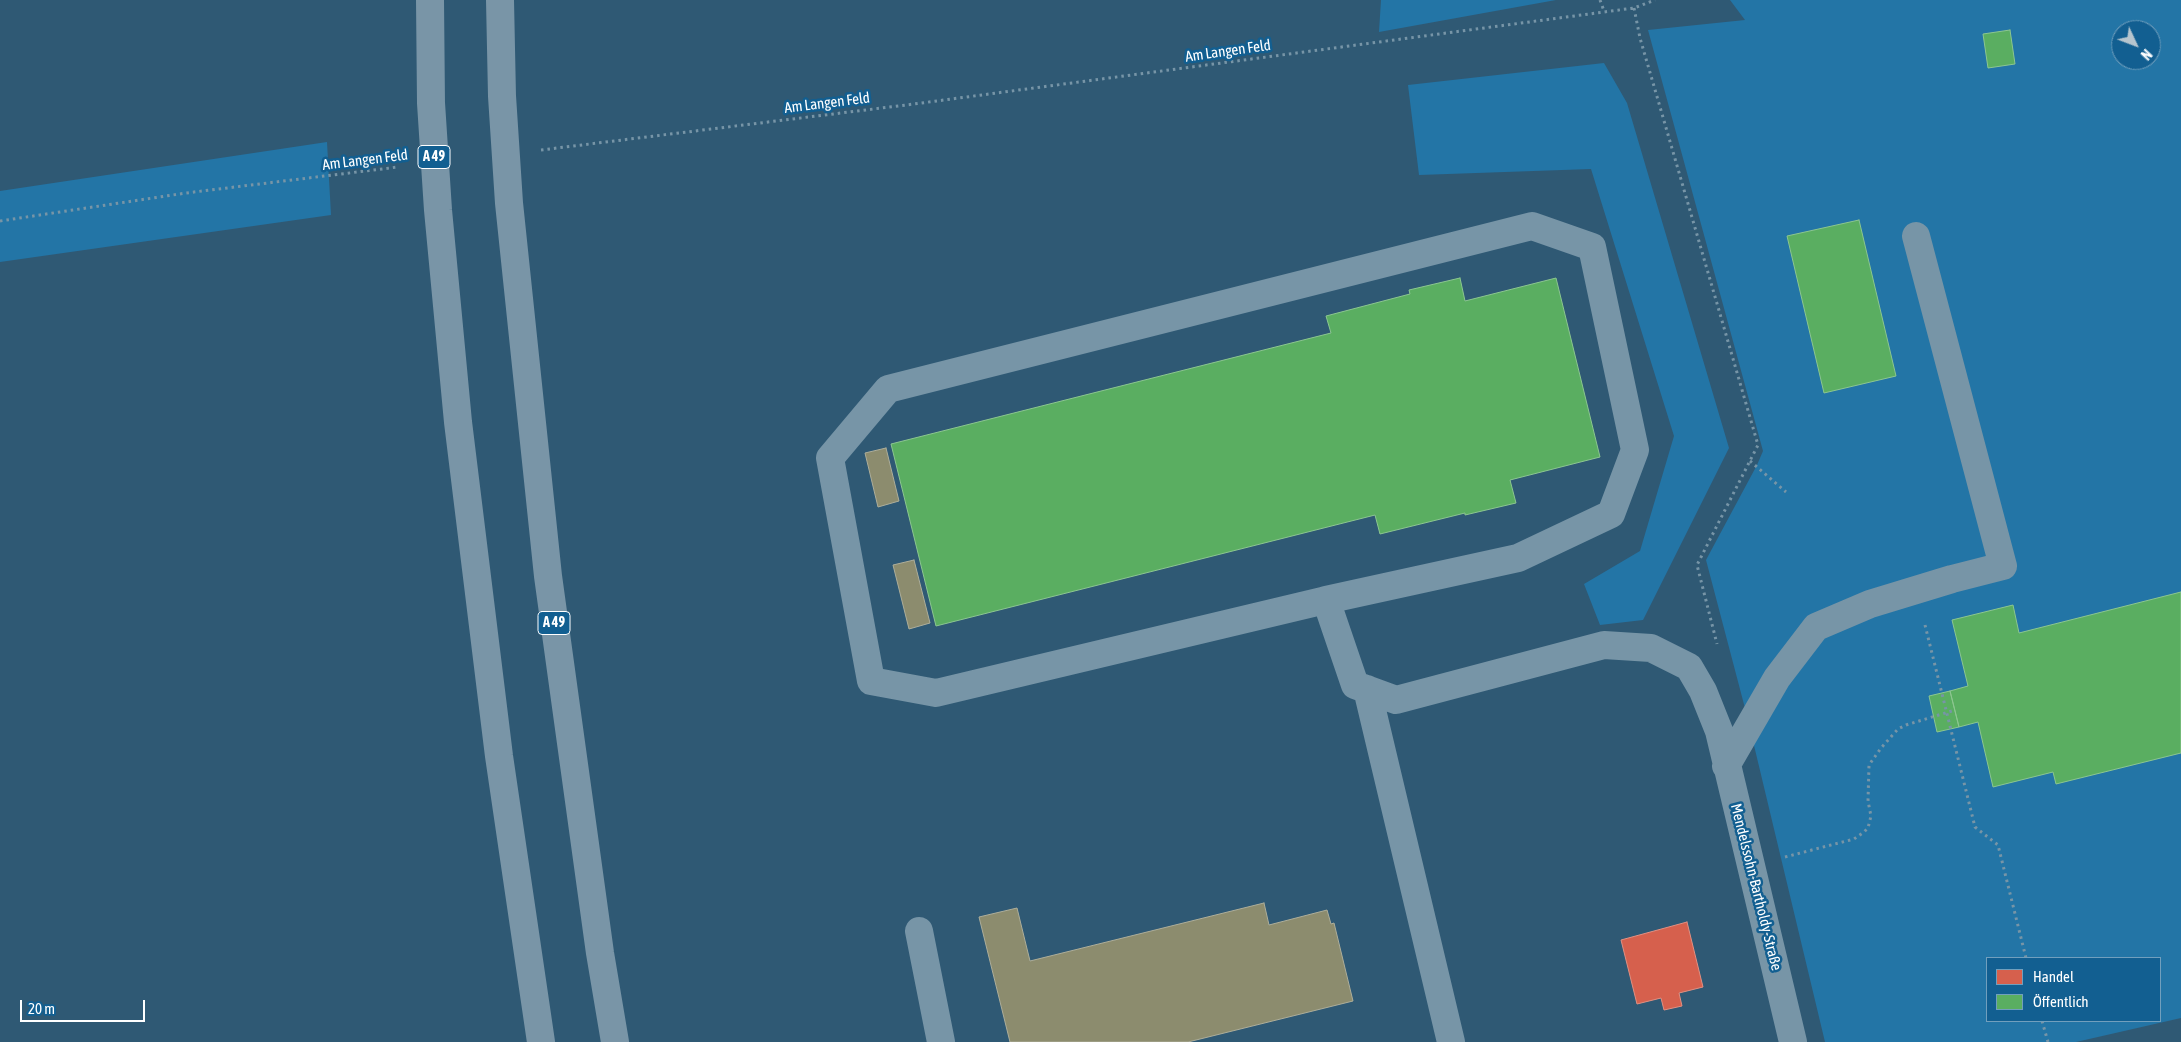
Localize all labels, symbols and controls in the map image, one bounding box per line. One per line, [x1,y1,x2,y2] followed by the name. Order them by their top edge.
[2111,20,2161,70] north arrow
[1184,36,1272,66] street label: Am Langen Feld
[2138,46,2155,63] text: N
[783,89,871,117] street label: Am Langen Feld
[321,146,409,174] street label: Am Langen Feld
[418,146,450,168] road number: A 49
[538,612,570,634] road number: A 49
[1727,802,1785,972] street label: Mendelssohn-Bartholdy-Straße
[1986,957,2161,1022] legend
[2033,968,2074,985] text: Handel
[22,990,148,1022] scale bar
[2033,993,2089,1010] text: Öffentlich
[28,1000,55,1017] text: 20 m

